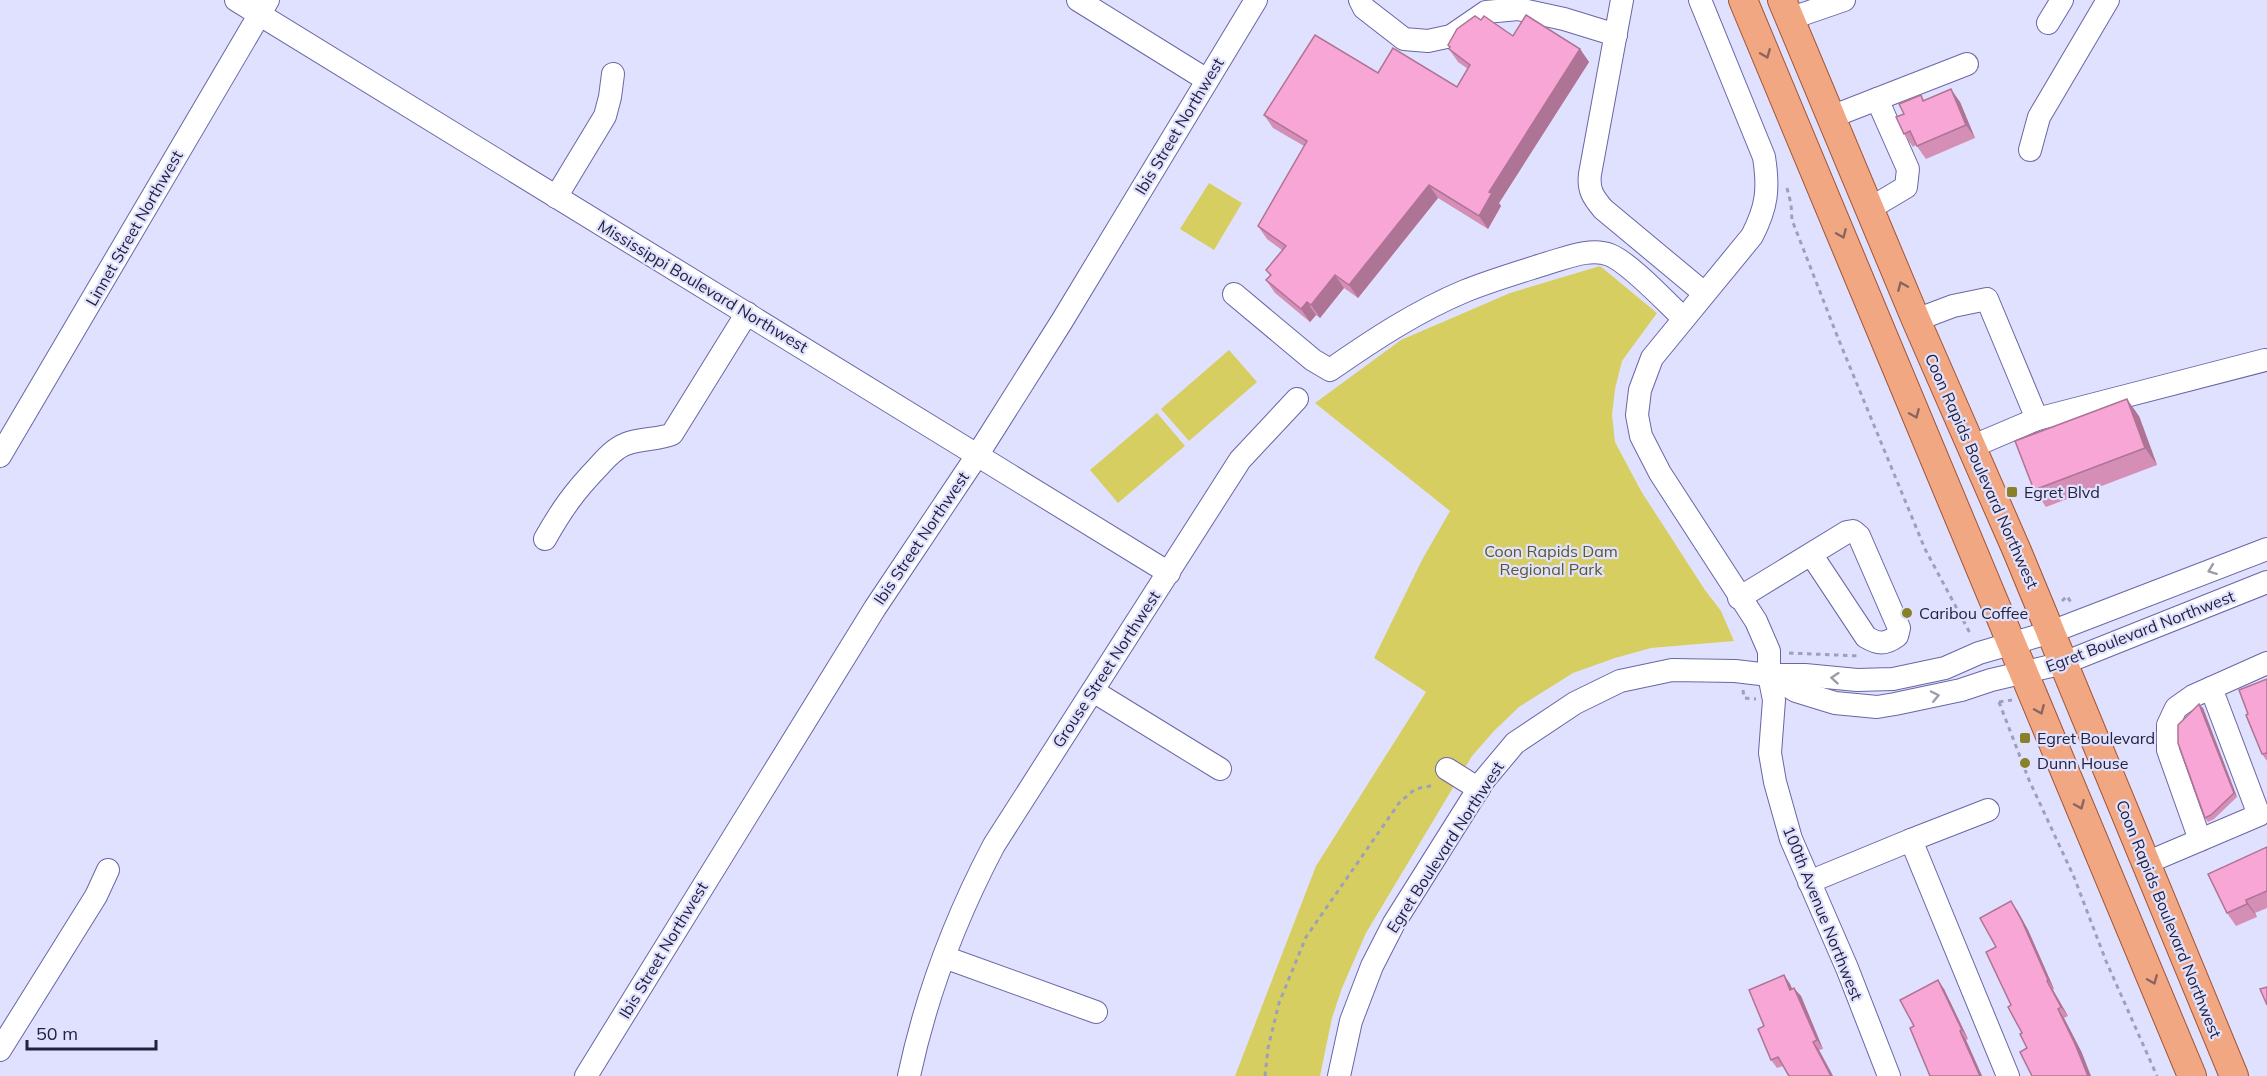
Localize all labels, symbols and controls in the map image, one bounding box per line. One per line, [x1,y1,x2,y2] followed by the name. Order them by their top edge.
[1759,48,1771,59] one-way arrow
[1130,54,1228,198] street label: Ibis Street Northwest
[81,146,187,309] street label: Linnet Street Northwest
[594,215,812,357] street label: Mississippi Boulevard Northwest
[1835,227,1847,238] one-way arrow
[1897,281,1909,292] one-way arrow
[1921,350,2043,592] street label: Coon Rapids Boulevard Northwest
[1908,408,1920,419] one-way arrow
[869,467,973,608] street label: Ibis Street Northwest
[2024,482,2100,502] place label: Egret Blvd
[2005,485,2019,499] marker: Egret Blvd
[1484,541,1618,579] park label: Coon Rapids Dam Regional Park
[2208,563,2219,575] one-way arrow
[1048,586,1164,751] street label: Grouse Street Northwest
[2043,586,2238,676] street label: Egret Boulevard Northwest
[1919,603,2028,623] place label: Caribou Coffee
[1900,606,1914,620] marker: Caribou Coffee
[1830,672,1839,685] one-way arrow
[1929,690,1939,703] one-way arrow
[2033,704,2045,715] one-way arrow
[2037,728,2155,748] place label: Egret Boulevard
[2018,731,2032,745] marker: Egret Boulevard
[2037,753,2128,773] place label: Dunn House
[2018,756,2032,770] marker: Dunn House
[1382,757,1508,936] street label: Egret Boulevard Northwest
[2112,797,2226,1041] street label: Coon Rapids Boulevard Northwest
[2073,799,2085,810] one-way arrow
[1779,823,1867,1003] street label: 100th Avenue Northwest
[614,878,712,1022] street label: Ibis Street Northwest
[2146,974,2158,985] one-way arrow
[27,1013,156,1051] scale bar
[36,1022,78,1045] text: 50 m

